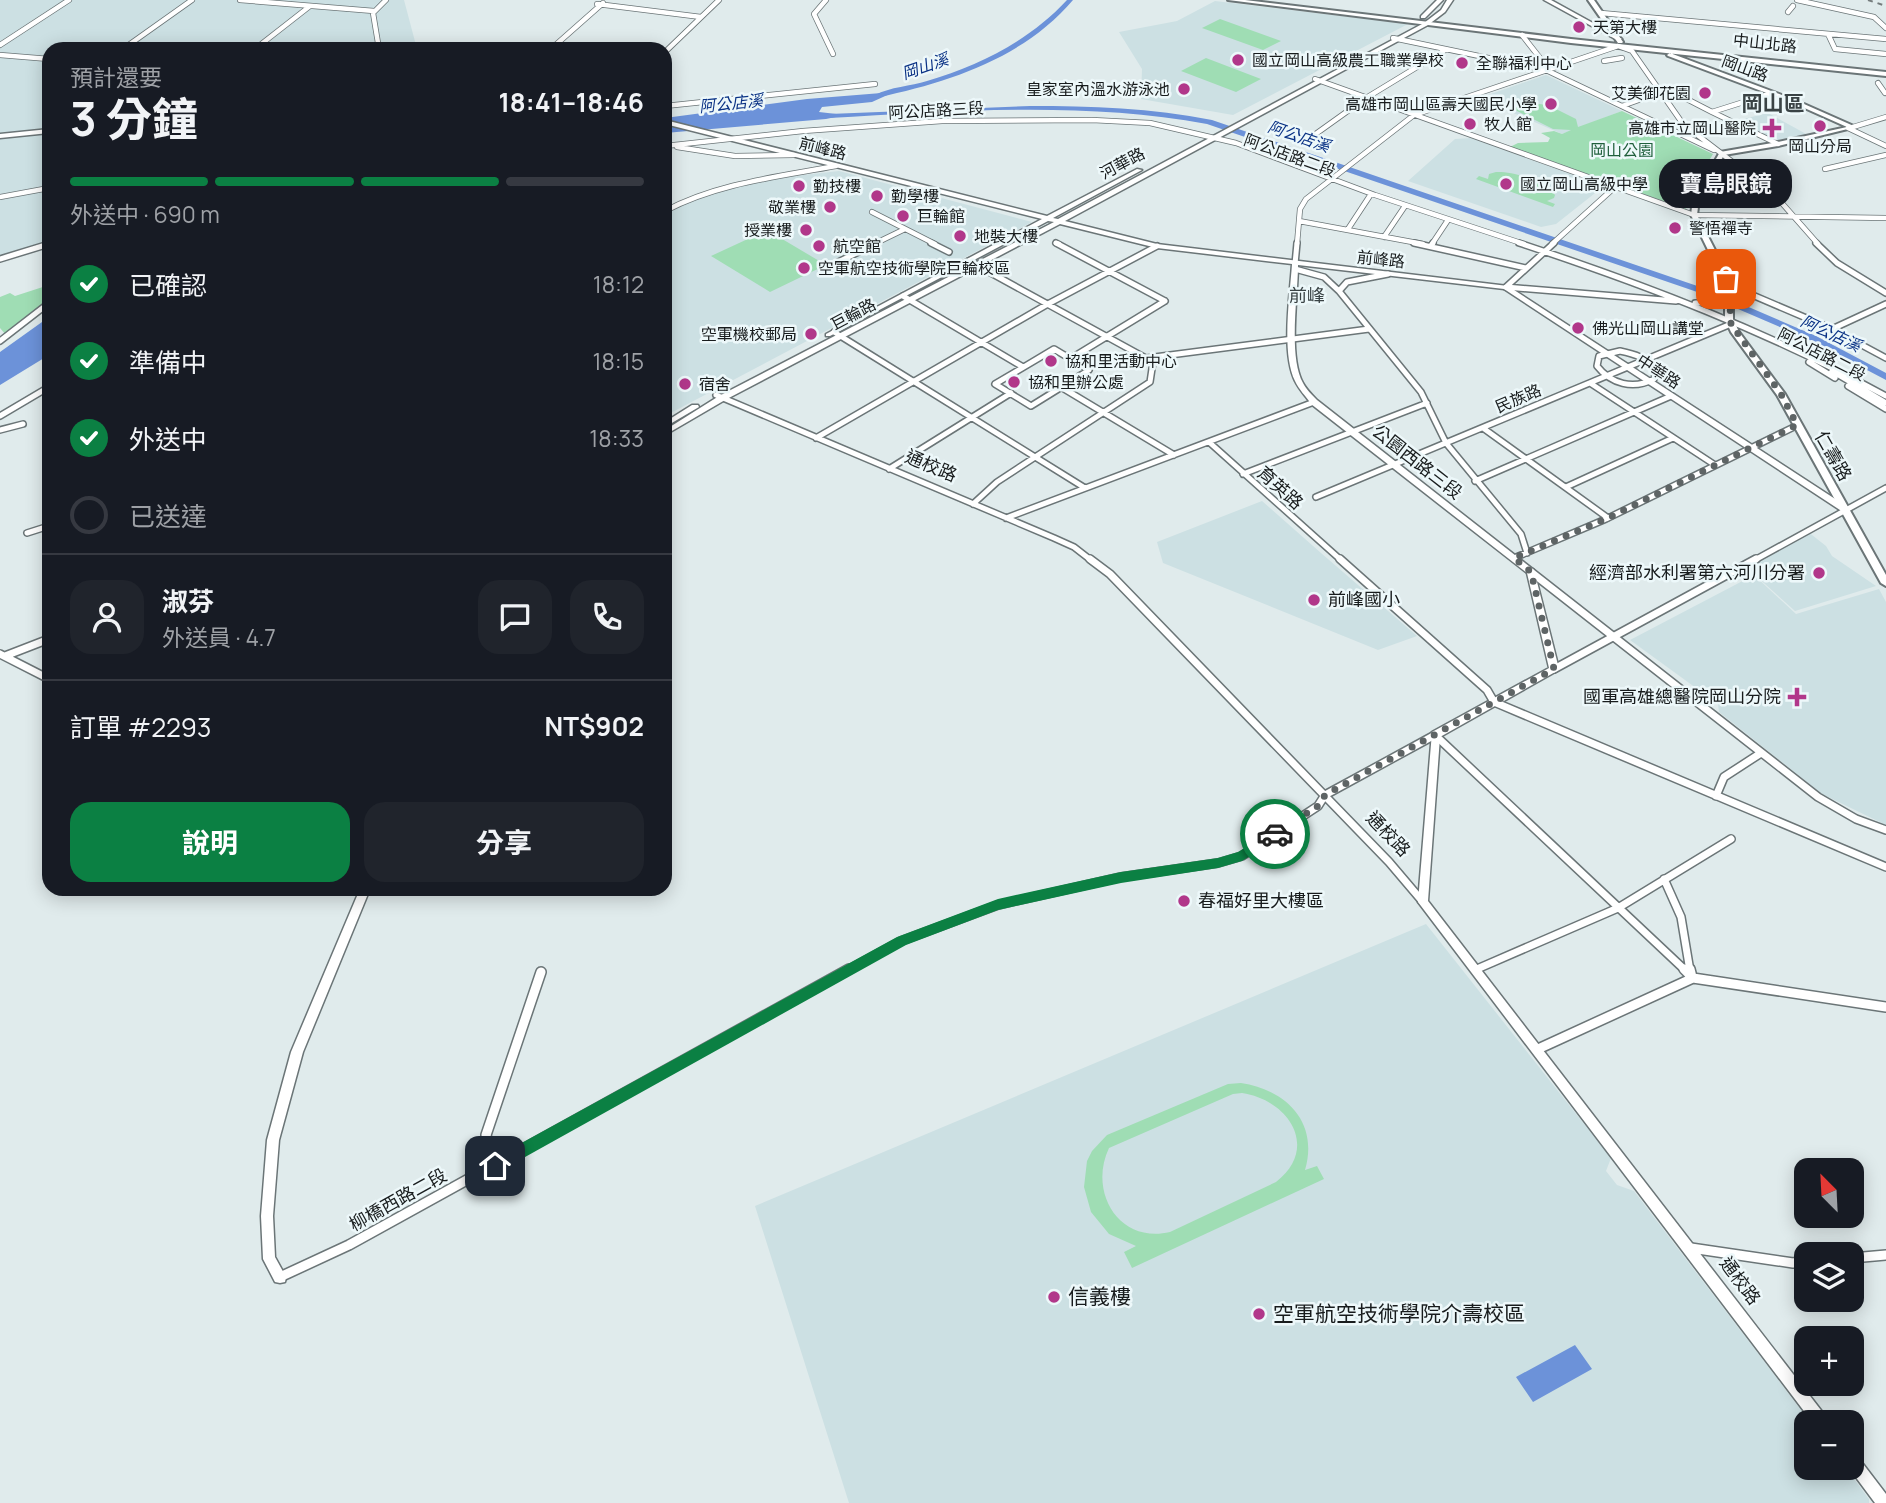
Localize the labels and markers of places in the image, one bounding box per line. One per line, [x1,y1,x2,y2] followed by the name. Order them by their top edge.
[1593,16,1657,38] place label: 天第大樓
[1571,19,1587,35] marker: 天第大樓
[1252,49,1444,71] place label: 國立岡山高級農工職業學校
[1230,52,1246,68] marker: 國立岡山高級農工職業學校
[1476,52,1572,74] place label: 全聯福利中心
[1454,55,1470,71] marker: 全聯福利中心
[1026,78,1170,100] place label: 皇家室內溫水游泳池
[1176,81,1192,97] marker: 皇家室內溫水游泳池
[1611,82,1691,104] place label: 艾美御花園
[1697,85,1713,101] marker: 艾美御花園
[1345,93,1537,115] place label: 高雄市岡山區壽天國民小學
[1543,96,1559,112] marker: 高雄市岡山區壽天國民小學
[1484,113,1532,135] place label: 牧人館
[1462,116,1478,132] marker: 牧人館
[1628,117,1756,139] place label: 高雄市立岡山醫院
[1762,118,1782,138] marker: 高雄市立岡山醫院
[1812,118,1828,134] marker: 岡山分局
[1788,135,1852,157] place label: 岡山分局
[1660,160,1792,209] callout: 寶島眼鏡
[1520,173,1648,195] place label: 國立岡山高級中學
[813,175,861,197] place label: 勤技樓
[1498,176,1514,192] marker: 國立岡山高級中學
[791,178,807,194] marker: 勤技樓
[891,185,939,207] place label: 勤學樓
[869,188,885,204] marker: 勤學樓
[768,196,816,218] place label: 敬業樓
[822,199,838,215] marker: 敬業樓
[917,205,965,227] place label: 巨輪館
[895,208,911,224] marker: 巨輪館
[1689,217,1753,239] place label: 警悟禪寺
[744,219,792,241] place label: 授業樓
[1667,220,1683,236] marker: 警悟禪寺
[798,222,814,238] marker: 授業樓
[974,225,1038,247] place label: 地裝大樓
[952,228,968,244] marker: 地裝大樓
[833,235,881,257] place label: 航空館
[811,238,827,254] marker: 航空館
[1696,249,1756,309] pin
[818,257,1010,279] place label: 空軍航空技術學院巨輪校區
[796,260,812,276] marker: 空軍航空技術學院巨輪校區
[1592,317,1704,339] place label: 佛光山岡山講堂
[1570,320,1586,336] marker: 佛光山岡山講堂
[701,323,797,345] place label: 空軍機校郵局
[803,326,819,342] marker: 空軍機校郵局
[1065,350,1177,372] place label: 協和里活動中心
[1043,353,1059,369] marker: 協和里活動中心
[1028,371,1124,393] place label: 協和里辦公處
[699,373,731,395] place label: 宿舍
[1006,374,1022,390] marker: 協和里辦公處
[677,376,693,392] marker: 宿舍
[1589,560,1805,584] place label: 經濟部水利署第六河川分署
[1811,565,1827,581] marker: 經濟部水利署第六河川分署
[1328,587,1400,611] place label: 前峰國小
[1306,592,1322,608] marker: 前峰國小
[1583,684,1781,708] place label: 國軍高雄總醫院岡山分院
[1787,687,1807,707] marker: 國軍高雄總醫院岡山分院
[1198,888,1324,912] place label: 春福好里大樓區
[1176,893,1192,909] marker: 春福好里大樓區
[465,1136,525,1196] pin
[1068,1282,1131,1310] place label: 信義樓
[1046,1289,1062,1305] marker: 信義樓
[1273,1299,1525,1327] place label: 空軍航空技術學院介壽校區
[1251,1306,1267,1322] marker: 空軍航空技術學院介壽校區

